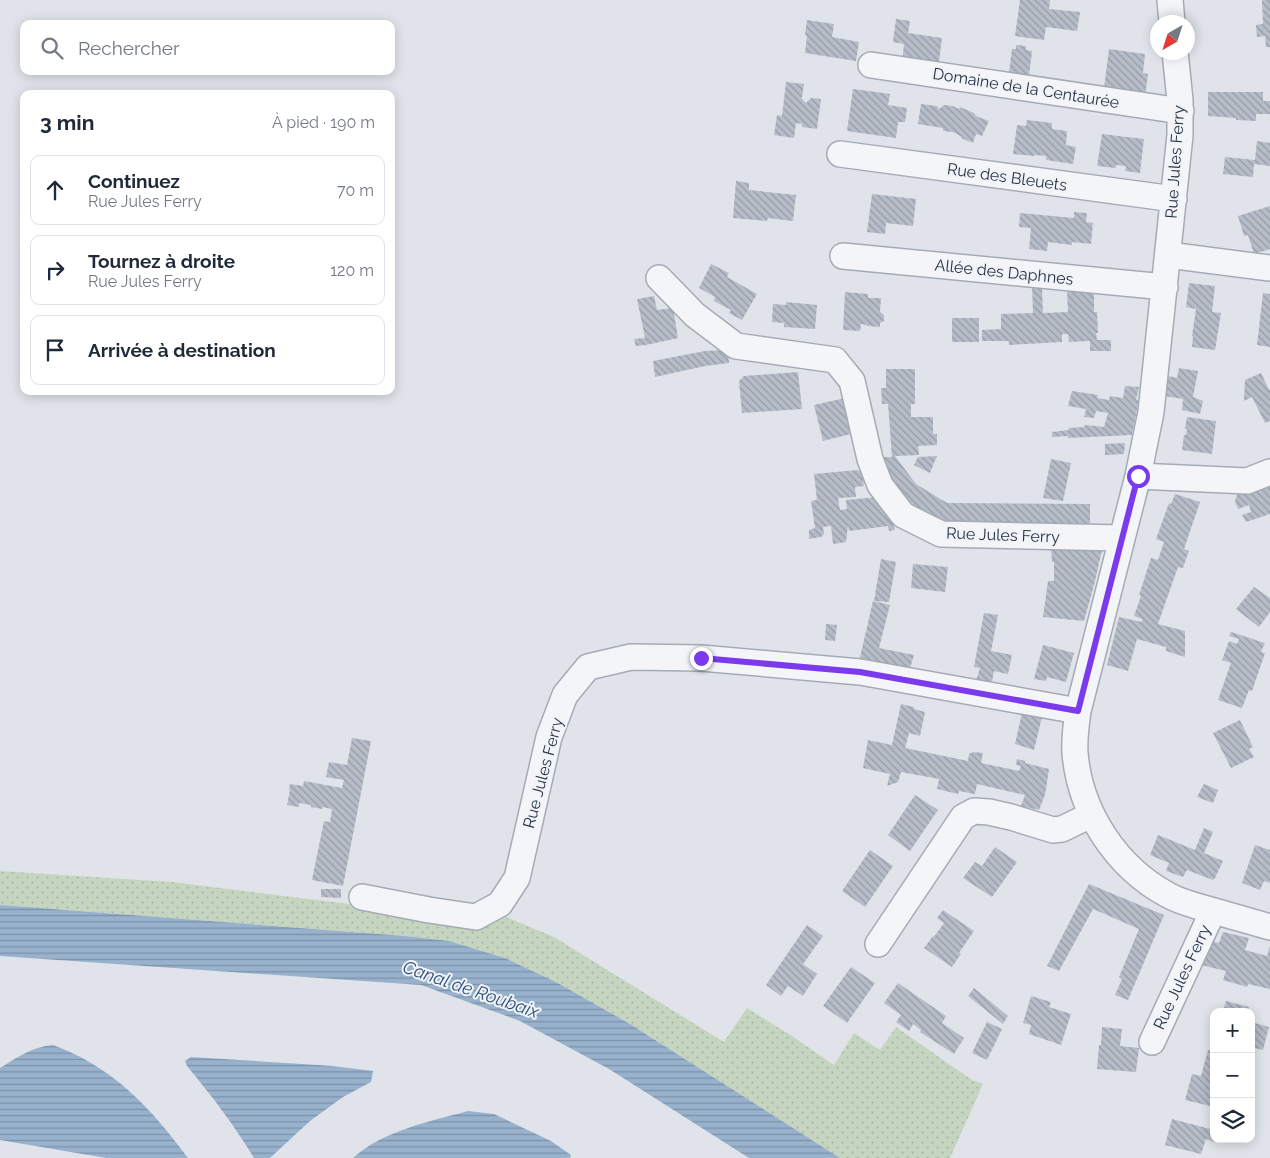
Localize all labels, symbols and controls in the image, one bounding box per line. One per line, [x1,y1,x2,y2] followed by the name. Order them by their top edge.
[1150,15,1195,60] north arrow
[20,20,395,75] search box
[38,34,66,62] icon: search
[78,37,180,59] text: Rechercher
[931,64,1121,112] street label: Domaine de la Centaurée
[1162,104,1188,219] street label: Rue Jules Ferry
[40,110,94,135] text: 3 min
[272,113,375,132] text: À pied · 190 m
[946,159,1068,195] street label: Rue des Bleuets
[88,170,180,192] text: Continuez
[41,176,69,204] icon: ahead
[337,181,374,200] text: 70 m
[88,192,202,211] text: Rue Jules Ferry
[88,250,235,272] text: Tournez à droite
[934,255,1075,289] street label: Allée des Daphnes
[41,256,69,284] icon: right
[330,261,374,280] text: 120 m
[88,272,202,291] text: Rue Jules Ferry
[41,336,69,364] icon: arrive
[88,339,276,361] text: Arrivée à destination
[1127,465,1150,488] route start
[946,524,1060,546] street label: Rue Jules Ferry
[690,647,713,670] route end
[519,715,567,830] street label: Rue Jules Ferry
[1149,921,1215,1033] street label: Rue Jules Ferry
[400,956,543,1023] water label: Canal de Roubaix
[1210,1008,1255,1143] map controls
[1210,1008,1255,1053] button: +
[1210,1053,1255,1098] button: −
[1210,1098,1255,1143] button: layers

